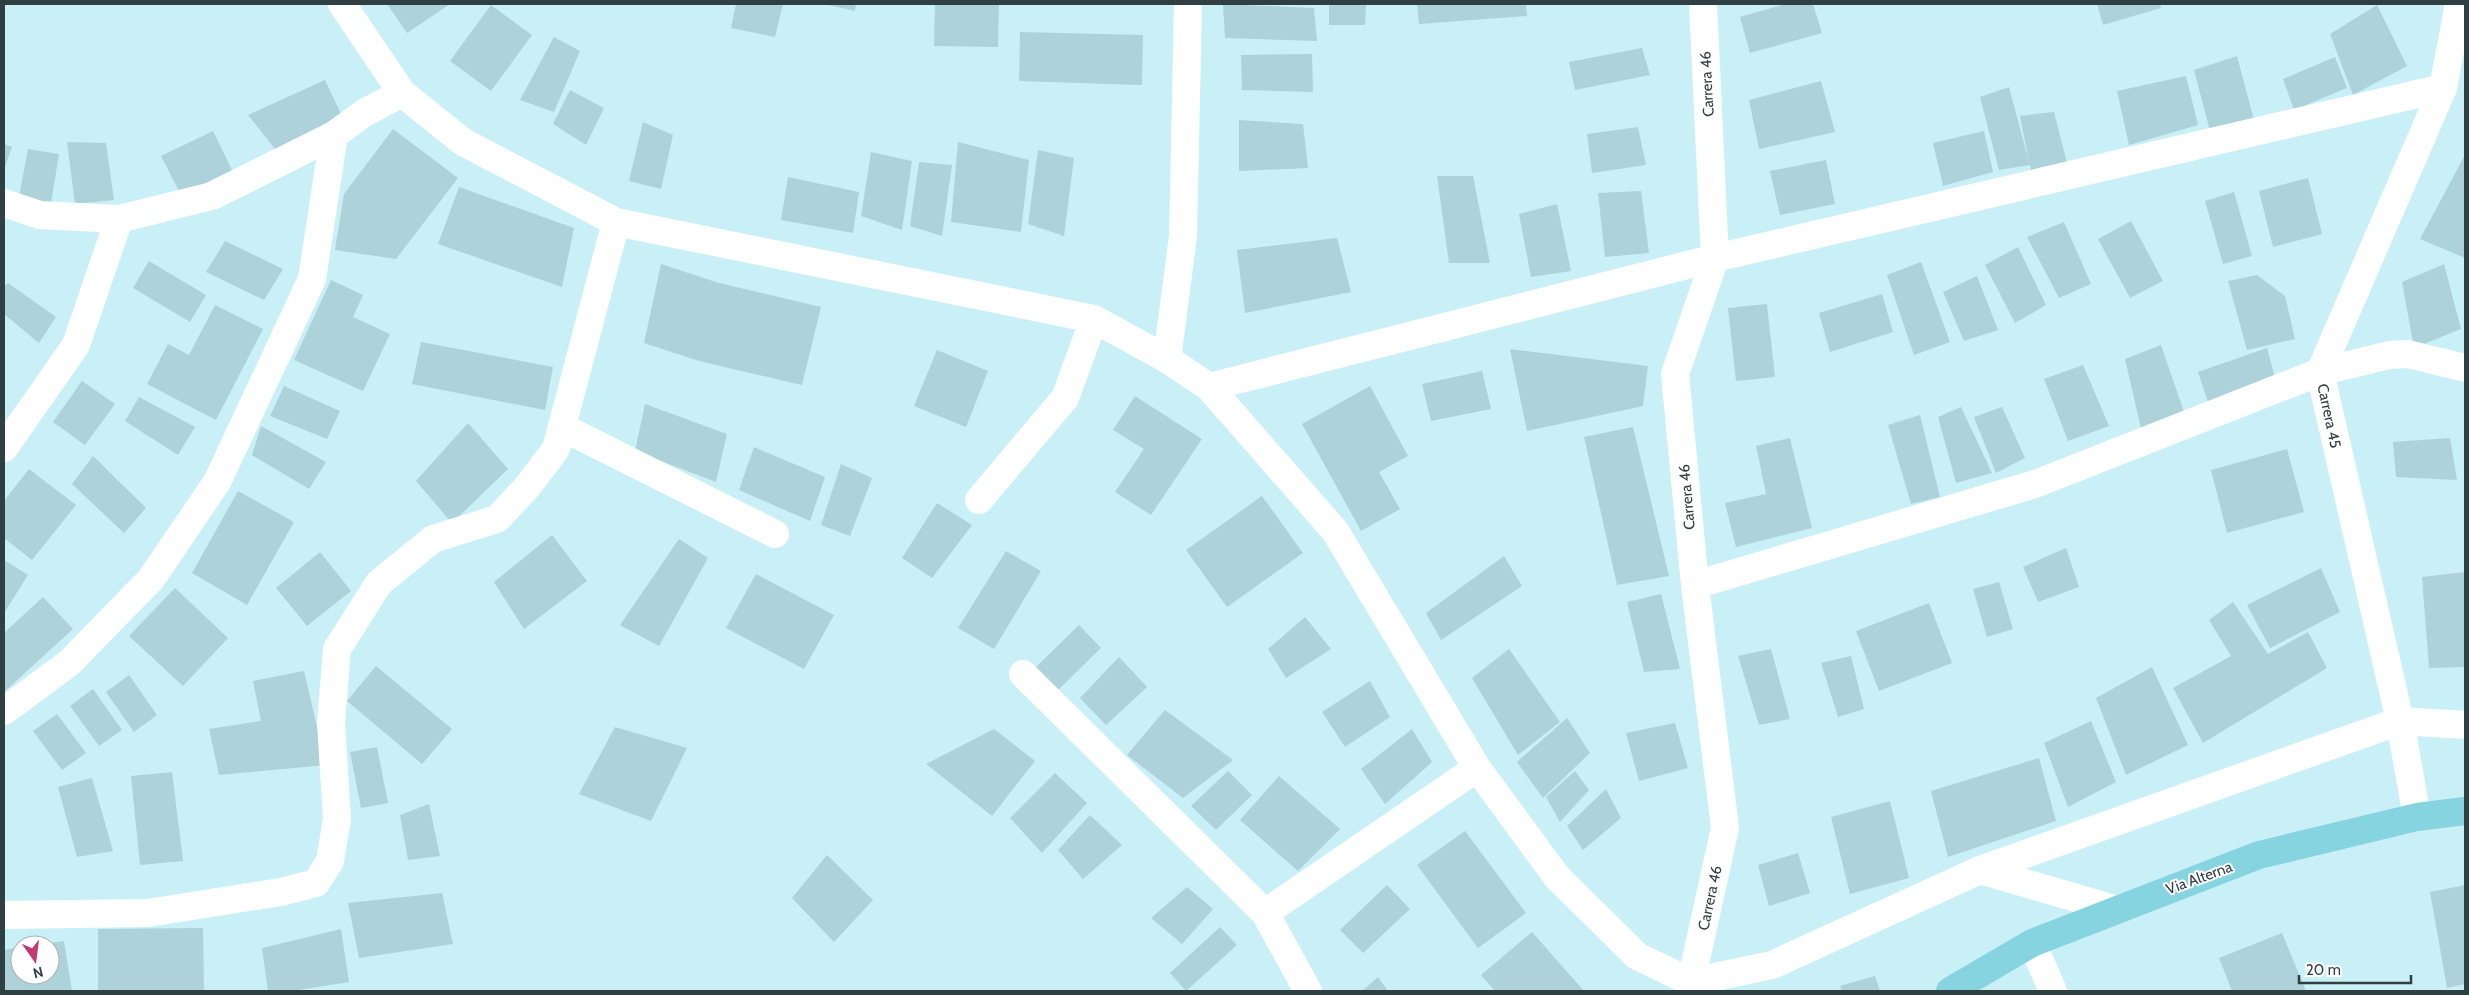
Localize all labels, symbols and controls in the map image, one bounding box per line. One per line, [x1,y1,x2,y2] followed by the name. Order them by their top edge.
[1696,51,1718,117] street label: Carrera 46
[2313,382,2345,450] street label: Carrera 45
[1675,463,1699,531] street label: Carrera 46
[2163,857,2235,898] street label: Via Alterna
[1694,864,1726,932] street label: Carrera 46
[10,935,60,985] north arrow
[2299,952,2412,984] scale bar
[2306,961,2341,979] text: 20 m
[31,963,45,983] text: N

